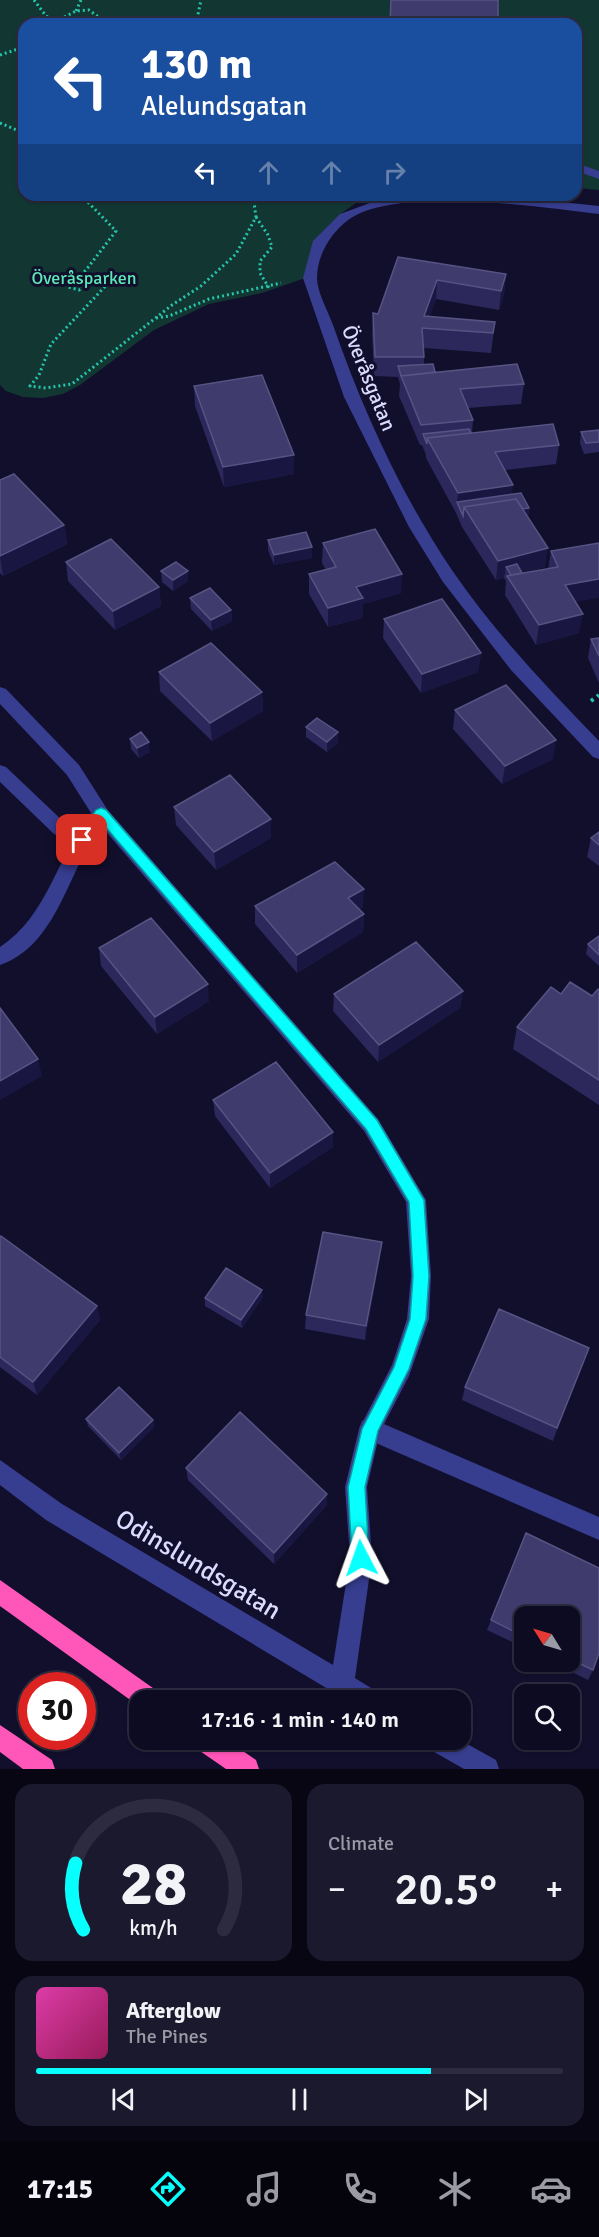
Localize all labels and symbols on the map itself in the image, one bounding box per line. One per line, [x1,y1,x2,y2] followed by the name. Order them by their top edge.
[31,267,137,289] park label: Överåsparken
[336,321,402,435] street label: Överåsgatan
[56,814,107,865] pin
[109,1503,287,1627] street label: Odinslundsgatan
[329,1526,393,1590] position arrow
[514,1606,580,1672] north arrow
[18,1672,96,1750] speed limit sign: 30

